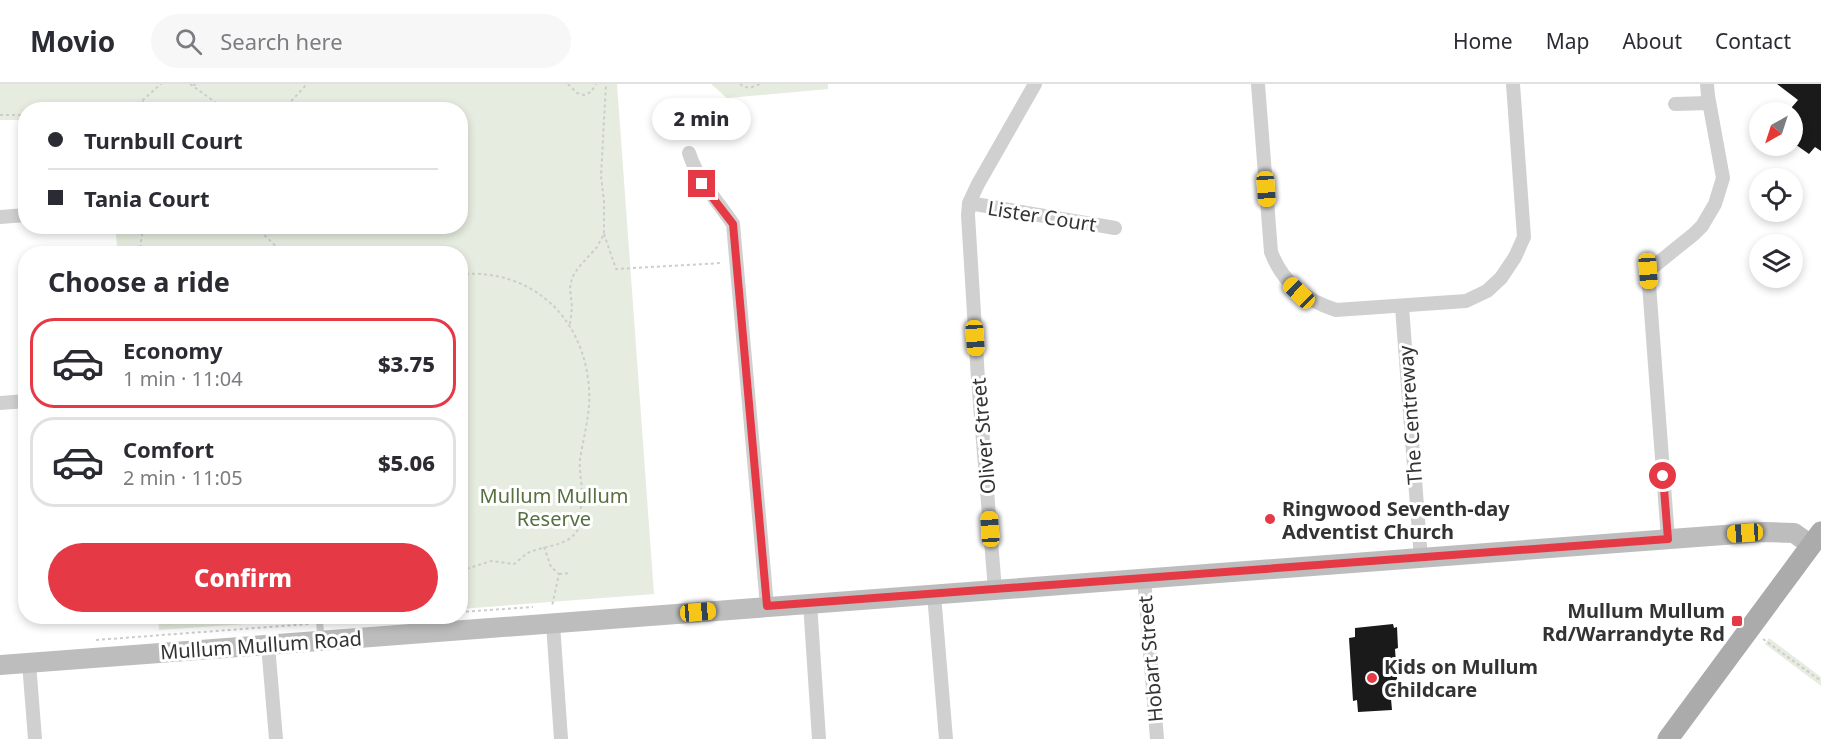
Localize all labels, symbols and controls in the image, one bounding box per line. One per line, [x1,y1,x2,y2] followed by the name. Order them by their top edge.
[151,14,571,68] search box
[30,22,115,60] text: Movio
[172,25,205,58] icon: search
[220,26,343,56] text: Search here
[1453,27,1513,55] text: Home
[1546,27,1589,55] text: Map
[1622,27,1682,55] text: About
[1715,27,1791,55] text: Contact
[652,97,752,139] callout: 2 min
[1749,102,1803,156] north arrow
[1749,102,1803,288] map controls
[674,105,729,132] text: 2 min
[84,125,243,155] text: Turnbull Court
[1749,168,1803,222] button: locate
[688,170,715,197] route end
[1256,170,1276,208] car
[84,183,209,213] text: Tania Court
[986,194,1098,238] street label: Lister Court
[1749,234,1803,288] button: layers
[1638,252,1658,290] car
[48,263,230,300] text: Choose a ride
[1280,274,1318,312] car
[965,319,985,357] car
[123,335,222,365] text: Economy
[51,336,105,390] icon: car
[1392,344,1428,485] street label: The Centreway
[378,348,435,378] text: $3.75
[123,365,243,392] text: 1 min · 11:04
[964,377,1002,495] street label: Oliver Street
[123,434,214,464] text: Comfort
[51,435,105,489] icon: car
[378,447,435,477] text: $5.06
[1649,462,1676,489] route start
[123,464,243,491] text: 2 min · 11:05
[480,482,628,532] park label: Mullum Mullum Reserve
[1282,495,1510,545] place label: Ringwood Seventh-day Adventist Church
[980,510,1000,548] car
[1263,512,1277,526] marker: Ringwood Seventh-day Adventist Church
[1726,523,1764,543] car
[48,543,438,612] button: Confirm
[1131,595,1169,723] street label: Hobart Street
[1542,597,1725,647] place label: Mullum Mullum Rd/Warrandyte Rd
[679,601,717,623] car
[1730,614,1744,628] marker: Mullum Mullum Rd/Warrandyte Rd
[159,624,363,666] street label: Mullum Mullum Road
[1384,653,1538,703] place label: Kids on Mullum Childcare
[1365,671,1379,685] marker: Kids on Mullum Childcare

